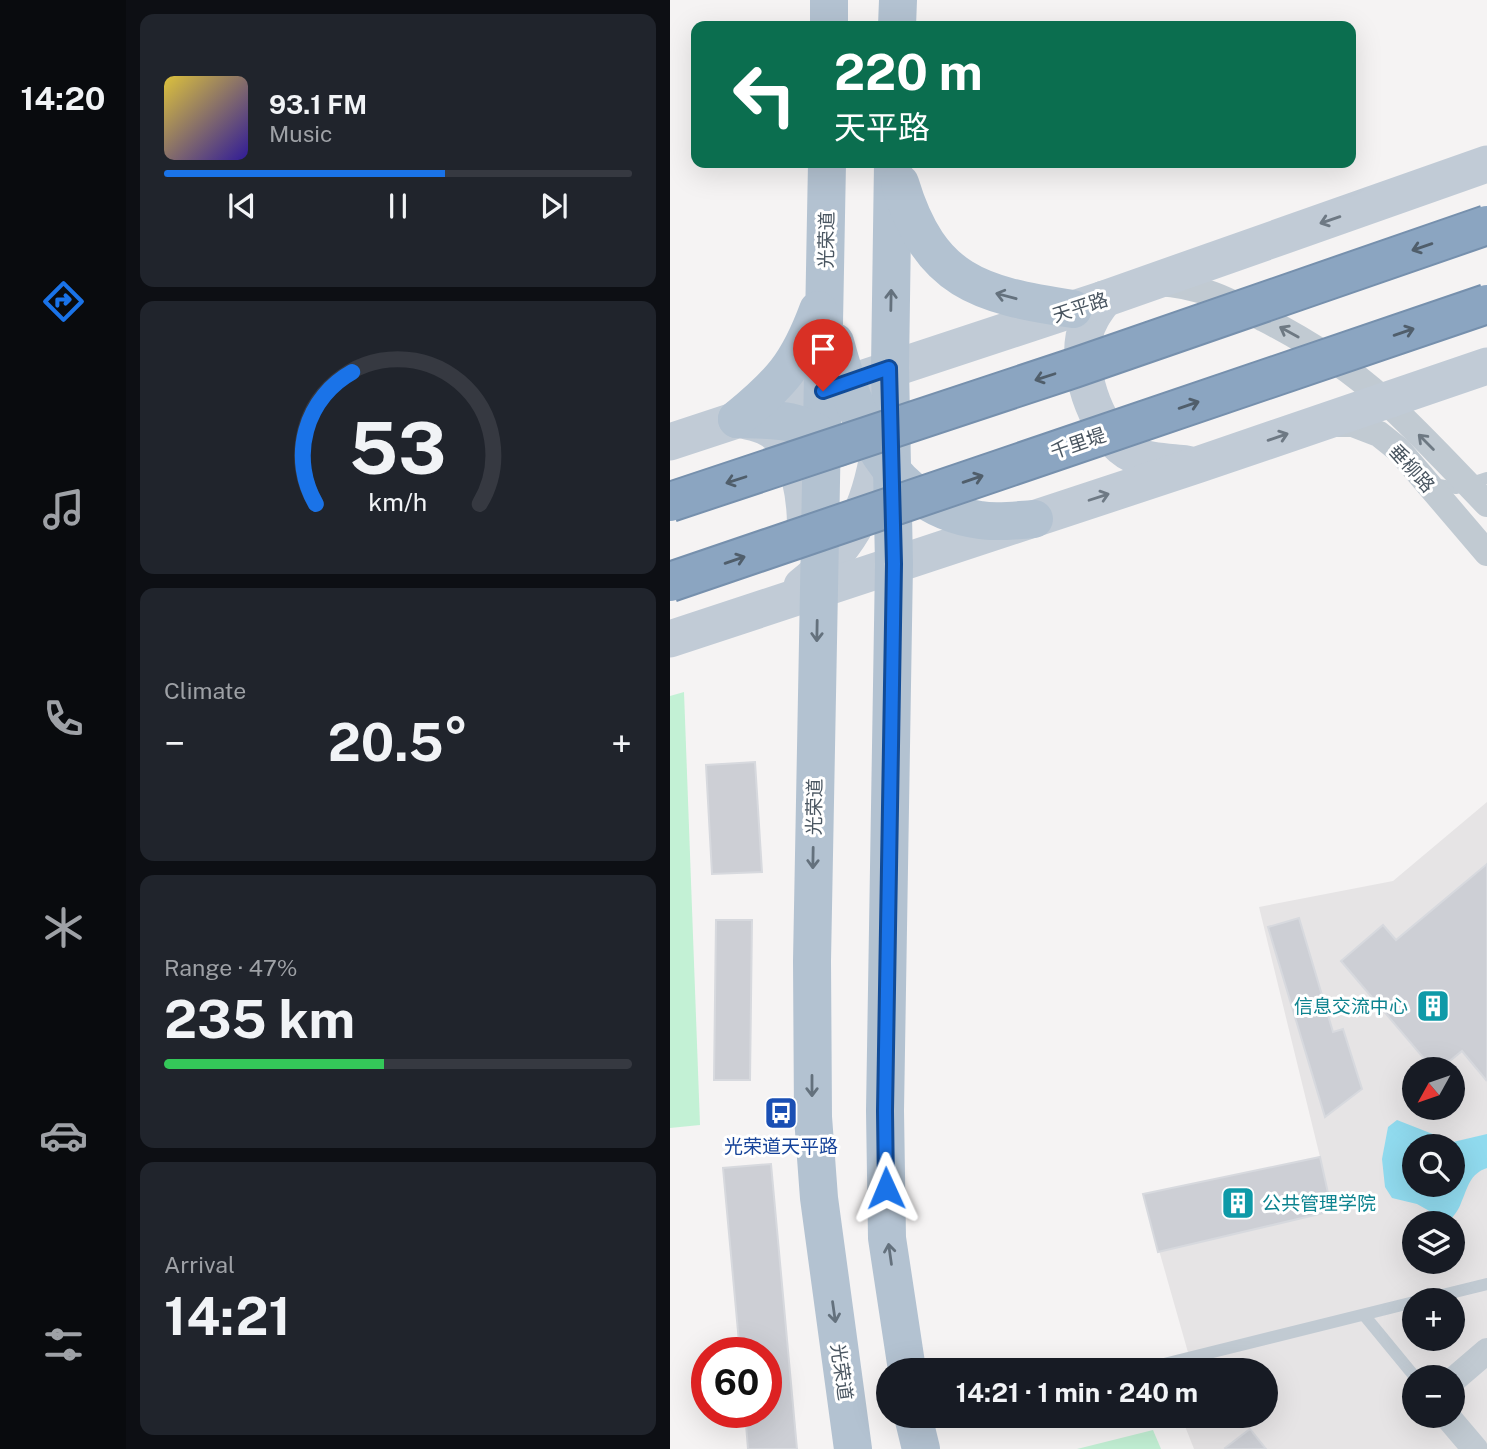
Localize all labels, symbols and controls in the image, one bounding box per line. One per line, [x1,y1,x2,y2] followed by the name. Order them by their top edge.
[834,43,983,101] text: 220 m
[719,49,810,140] icon: left
[21,80,105,117] text: 14:20
[269,89,367,120] text: 93.1 FM
[834,109,930,146] text: 天平路
[269,120,333,147] text: Music
[223,187,261,225] icon: previous
[379,187,417,225] icon: pause
[535,187,573,225] icon: next
[815,211,837,269] street label: 光荣道
[1320,215,1342,227] one-way arrow
[1412,242,1434,254] one-way arrow
[39,277,88,326] icon: directions
[1049,288,1111,326] street label: 天平路
[884,289,898,312] one-way arrow
[995,289,1017,302] one-way arrow
[793,319,853,391] pin
[1279,325,1299,339] one-way arrow
[1393,325,1415,338] one-way arrow
[804,330,842,368] icon: arrive
[1034,371,1056,384] one-way arrow
[1177,398,1199,411] one-way arrow
[349,405,447,490] text: 53
[1047,423,1109,463] street label: 千里堤
[1267,430,1289,442] one-way arrow
[1418,434,1435,451] one-way arrow
[1385,439,1439,497] street label: 垂柳路
[962,472,984,484] one-way arrow
[726,475,748,487] one-way arrow
[39,485,88,534] icon: music
[369,486,427,516] text: km/h
[1087,490,1109,502] one-way arrow
[723,553,745,565] one-way arrow
[810,619,824,642] one-way arrow
[164,677,246,704] text: Climate
[39,694,88,743] icon: phone
[328,712,468,773] text: 20.5°
[164,721,185,766] text: −
[611,721,632,766] text: +
[803,778,825,836] street label: 光荣道
[807,847,820,870] one-way arrow
[39,903,88,952] icon: climate
[164,954,298,981] text: Range · 47%
[1414,987,1452,1025] building icon: 信息交流中心
[164,989,355,1050] text: 235 km
[1294,995,1408,1017] place label: 信息交流中心
[1402,1057,1464,1120] north arrow
[1402,1057,1465,1428] map controls
[806,1074,819,1097] one-way arrow
[762,1094,800,1132] bus stop icon: 光荣道天平路
[39,1111,88,1160] icon: car
[1402,1134,1465,1197] button: search
[724,1135,838,1157] place label: 光荣道天平路
[849,1151,923,1225] position arrow
[1219,1184,1257,1222] building icon: 公共管理学院
[1262,1192,1376,1214] place label: 公共管理学院
[1402,1211,1465,1274] button: layers
[883,1243,896,1266] one-way arrow
[164,1251,235,1278] text: Arrival
[164,1286,291,1347] text: 14:21
[1402,1288,1465,1351] button: +
[827,1300,840,1323] one-way arrow
[39,1320,88,1369] icon: filters
[691,1337,782,1428] speed limit sign: 60
[827,1342,857,1402] street label: 光荣道
[1402,1365,1465,1428] button: −
[956,1377,1198,1408] text: 14:21 · 1 min · 240 m

